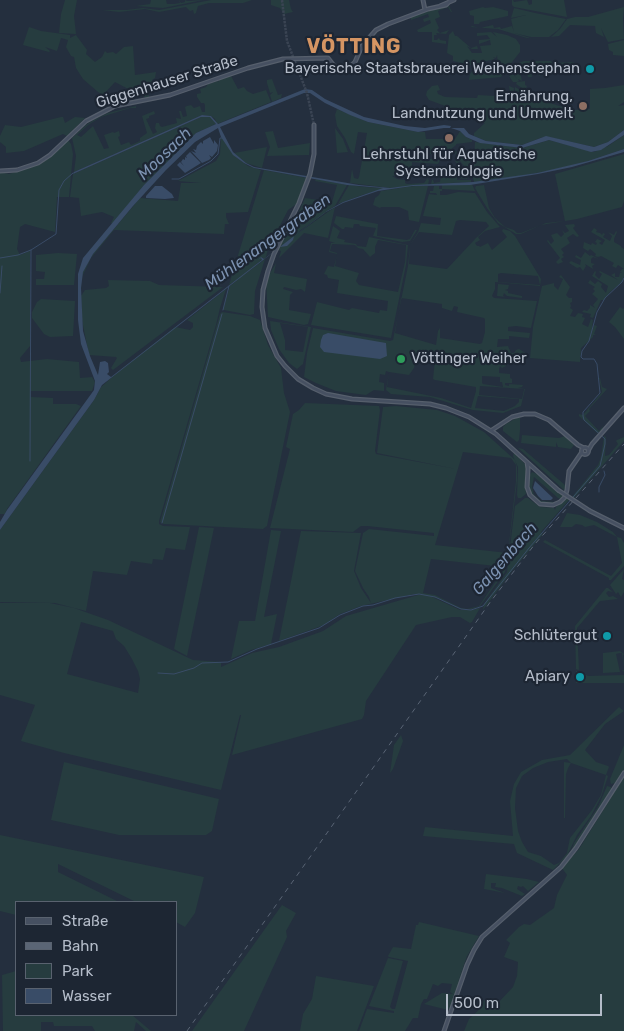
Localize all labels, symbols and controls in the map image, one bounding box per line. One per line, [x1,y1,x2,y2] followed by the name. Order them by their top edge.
[306,35,402,59] district label: VÖTTING
[94,52,240,112] street label: Giggenhauser Straße
[285,60,580,78] place label: Bayerische Staatsbrauerei Weihenstephan
[584,63,596,75] marker: Bayerische Staatsbrauerei Weihenstephan
[392,88,573,123] place label: Ernährung, Landnutzung und Umwelt
[577,100,589,112] marker: Ernährung, Landnutzung und Umwelt
[134,124,196,184] water label: Moosach
[443,132,455,144] marker: Lehrstuhl für Aquatische Systembiologie
[362,146,536,181] place label: Lehrstuhl für Aquatische Systembiologie
[201,190,335,294] water label: Mühlenangergraben
[411,350,527,368] place label: Vöttinger Weiher
[395,353,407,365] marker: Vöttinger Weiher
[468,519,542,599] water label: Galgenbach
[514,627,597,645] place label: Schlütergut
[601,630,613,642] marker: Schlütergut
[525,668,570,686] place label: Apiary
[574,671,586,683] marker: Apiary
[15,901,178,1016] legend
[62,912,108,930] text: Straße
[62,937,99,955] text: Bahn
[62,962,93,980] text: Park
[449,984,605,1016] scale bar
[62,987,111,1005] text: Wasser
[454,994,499,1012] text: 500 m

